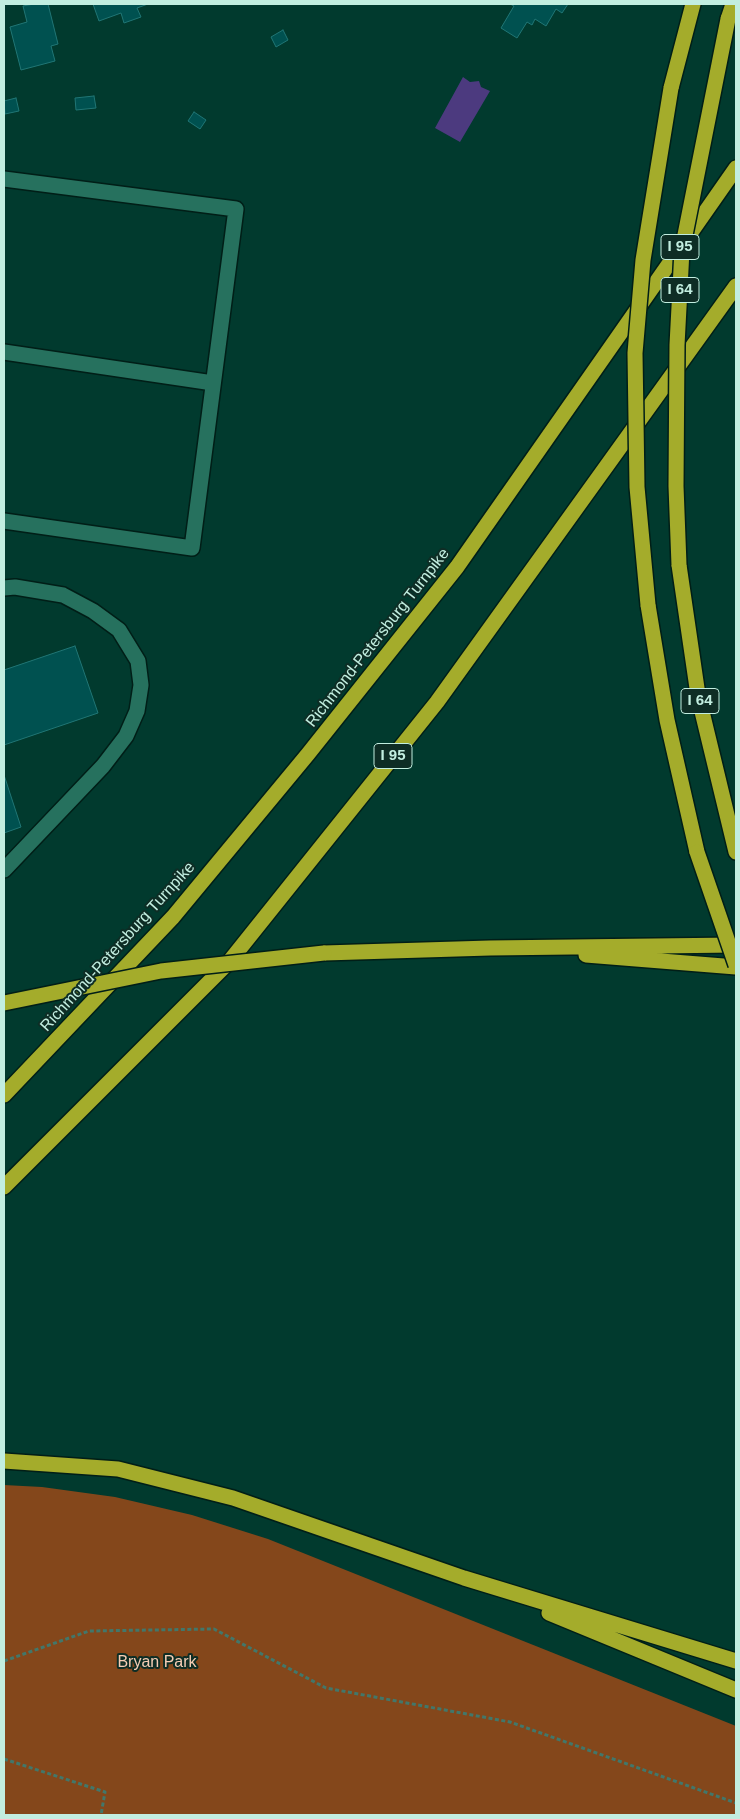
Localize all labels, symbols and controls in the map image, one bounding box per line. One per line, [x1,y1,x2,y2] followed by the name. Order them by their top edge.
[661,234,699,260] road number: I 95
[661,278,699,302] road number: I 64
[302,545,454,731] street label: Richmond-Petersburg Turnpike
[681,688,719,714] road number: I 64
[374,744,412,768] road number: I 95
[37,858,199,1036] street label: Richmond-Petersburg Turnpike
[117,1653,197,1673] park label: Bryan Park

